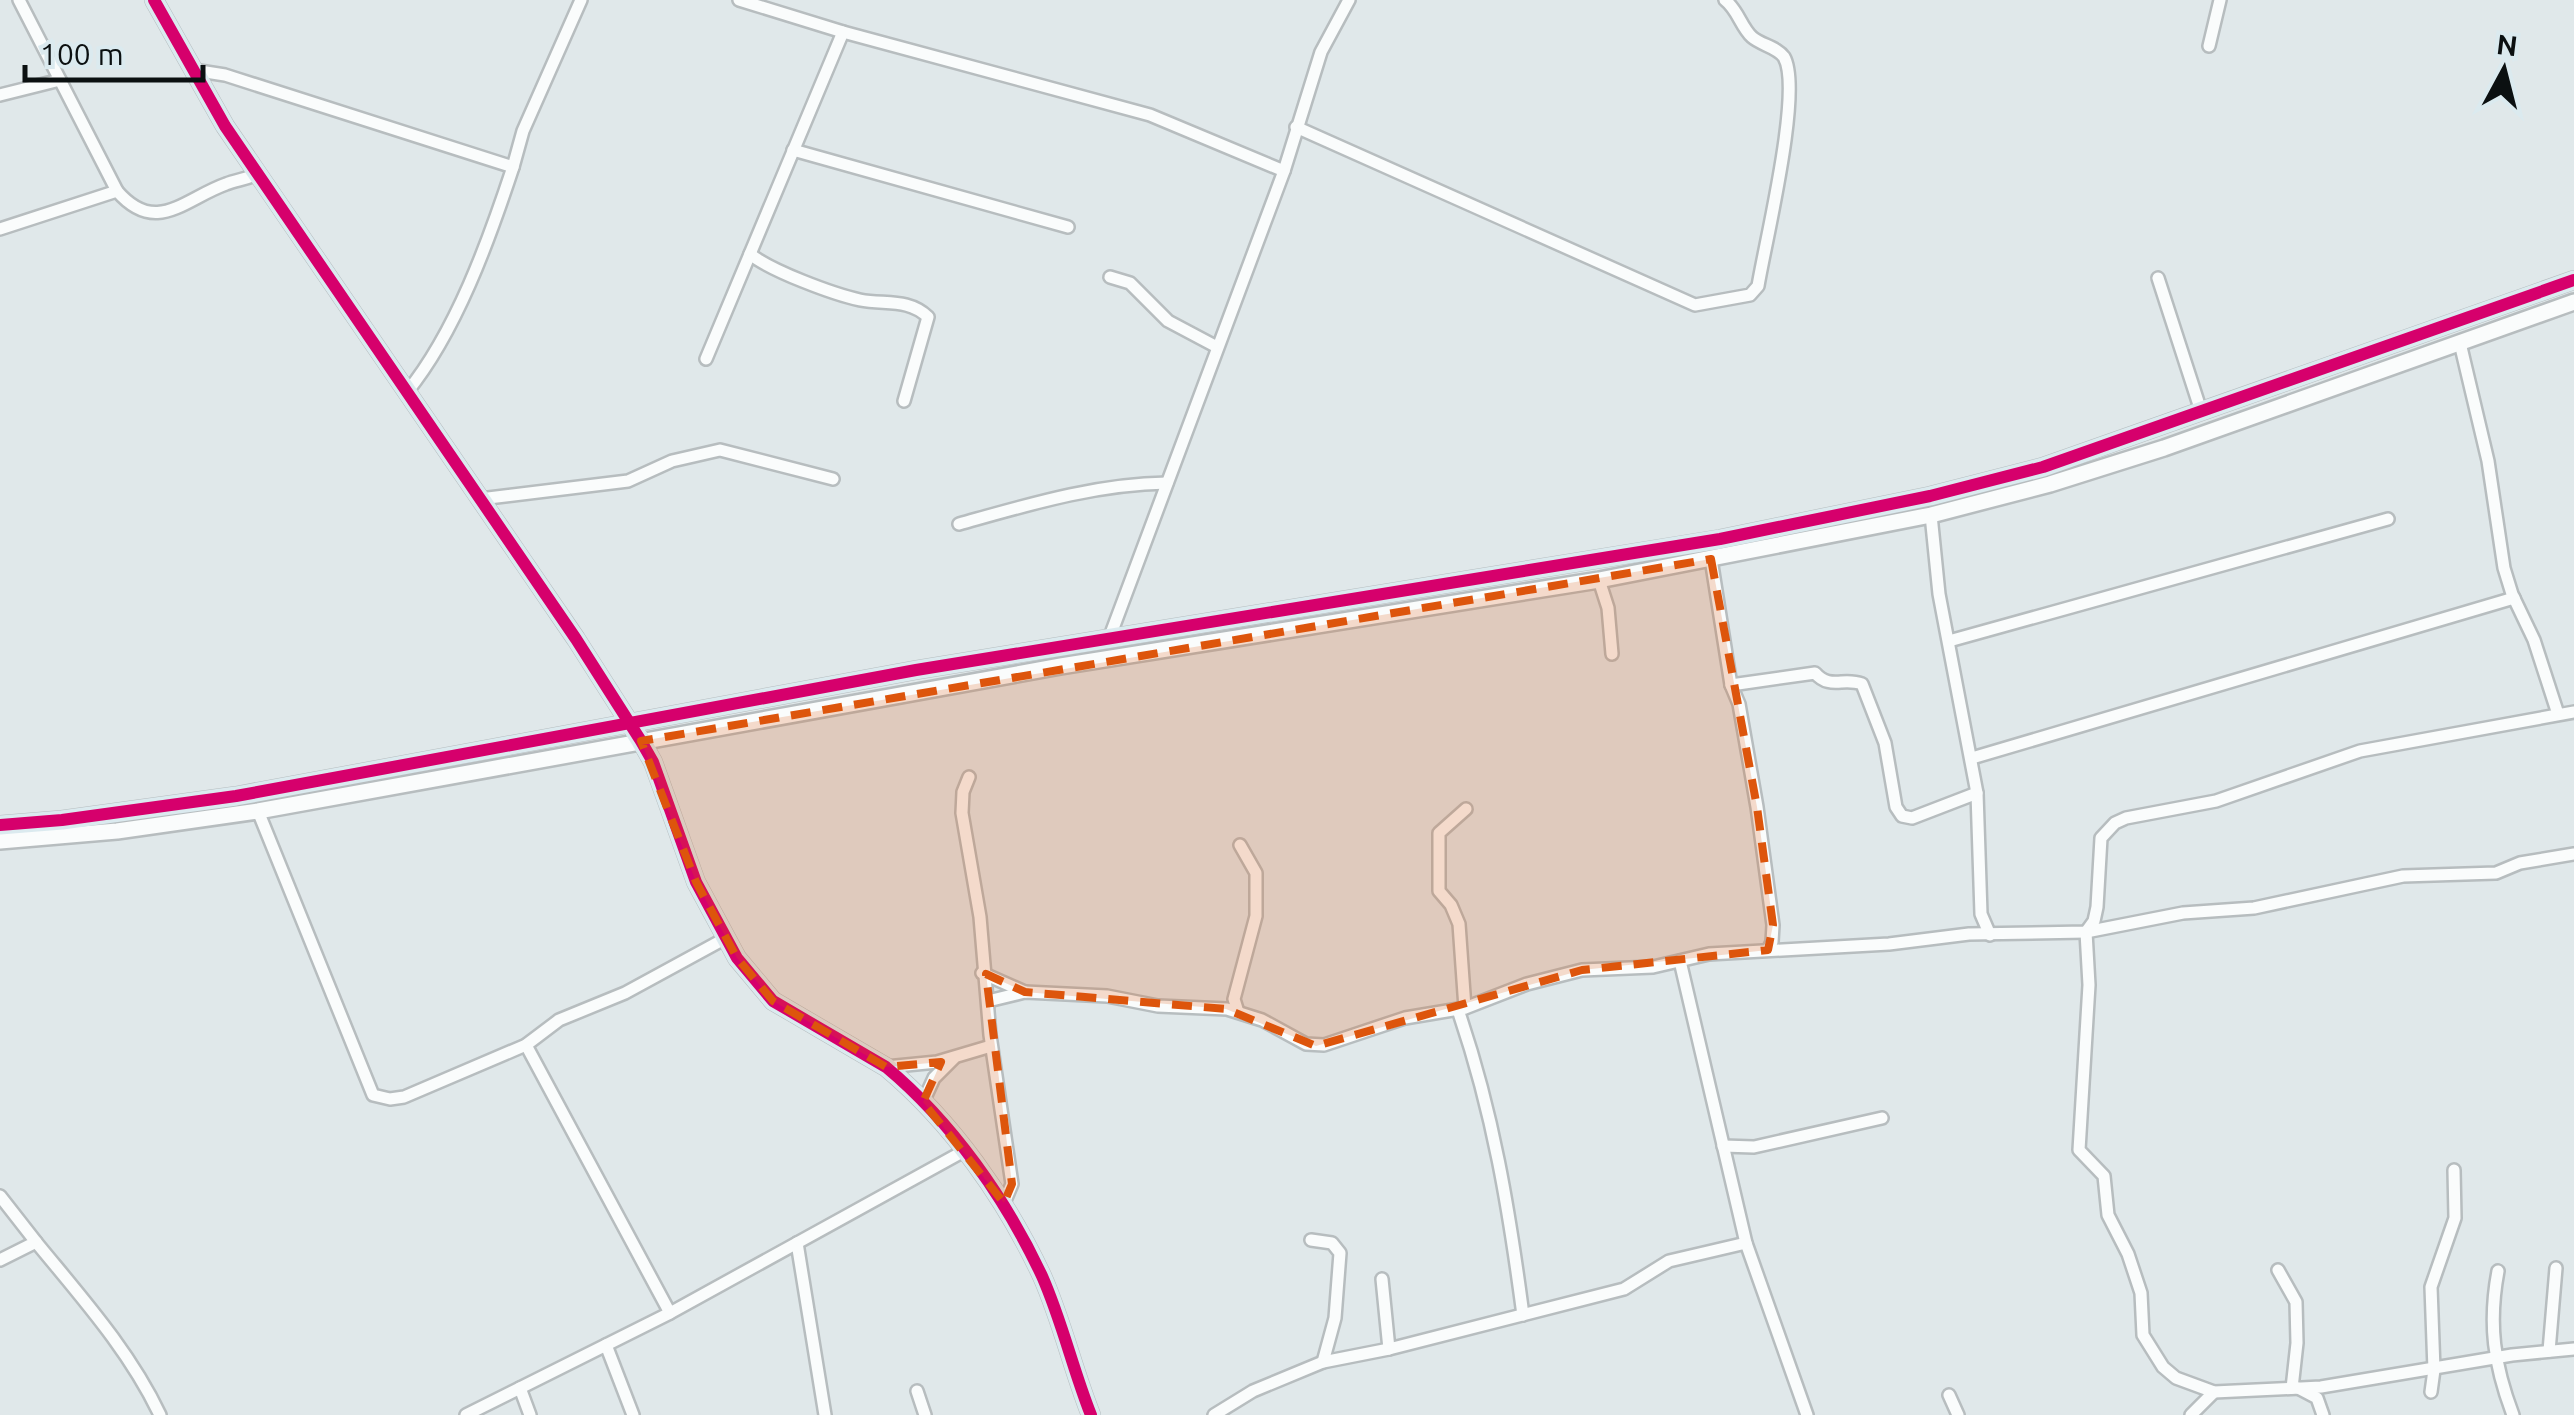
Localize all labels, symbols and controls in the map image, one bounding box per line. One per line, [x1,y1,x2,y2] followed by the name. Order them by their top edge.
[25,20,202,82] scale bar
[2454,20,2554,120] north arrow
[2495,28,2519,61] text: N
[40,37,124,71] text: 100 m

